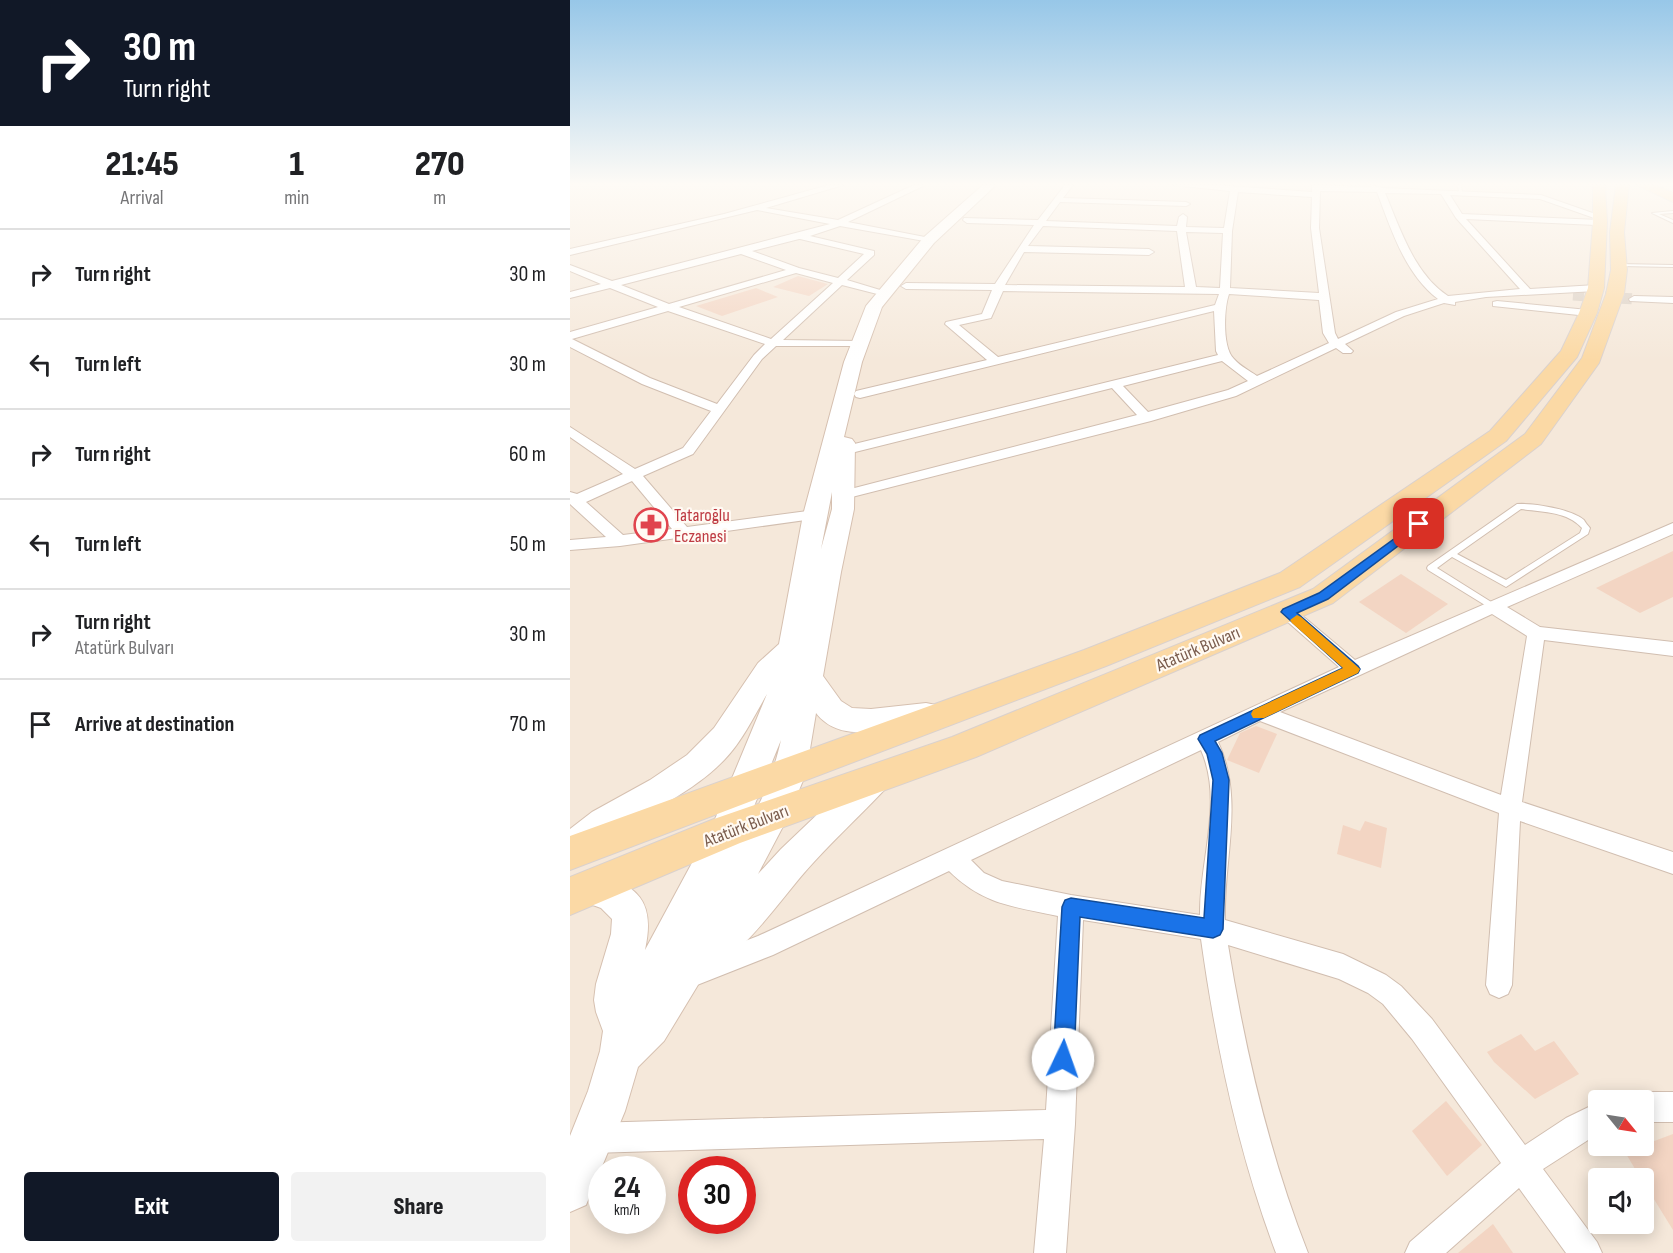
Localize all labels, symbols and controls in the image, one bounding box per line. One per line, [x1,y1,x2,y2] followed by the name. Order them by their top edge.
[123,22,196,73] text: 30 m
[24,24,102,102] icon: right
[123,73,210,105] text: Turn right
[105,143,179,186] text: 21:45
[289,143,304,186] text: 1
[415,143,465,186] text: 270
[121,186,164,210] text: Arrival
[284,186,309,210] text: min
[433,186,446,210] text: m
[24,258,57,291] icon: right
[75,261,151,288] text: Turn right
[509,261,546,288] text: 30 m
[24,348,57,381] icon: left
[75,351,141,378] text: Turn left
[509,351,546,378] text: 30 m
[24,438,57,471] icon: right
[75,441,151,468] text: Turn right
[509,441,546,468] text: 60 m
[1393,498,1444,549] pin
[674,505,730,547] place label: Tataroğlu Eczanesi
[633,507,669,543] pharmacy icon: Tataroğlu Eczanesi
[1402,507,1435,540] icon: arrive
[24,528,57,561] icon: left
[75,531,141,558] text: Turn left
[510,531,546,558] text: 50 m
[75,609,151,636] text: Turn right
[24,618,57,651] icon: right
[509,621,546,648] text: 30 m
[1152,622,1243,676] street label: Atatürk Bulvarı
[75,636,174,660] text: Atatürk Bulvarı
[24,708,57,741] icon: arrive
[75,711,234,738] text: Arrive at destination
[510,711,546,738] text: 70 m
[700,800,791,852] street label: Atatürk Bulvarı
[1031,1027,1095,1091] position arrow
[1588,1090,1654,1156] north arrow
[1588,1090,1654,1234] map controls
[678,1156,756,1234] speed limit sign: 30
[1588,1168,1654,1234] button: sound
[614,1170,640,1206] text: 24
[24,1172,279,1241] button: Exit
[291,1172,546,1241] button: Share
[614,1201,640,1220] text: km/h

